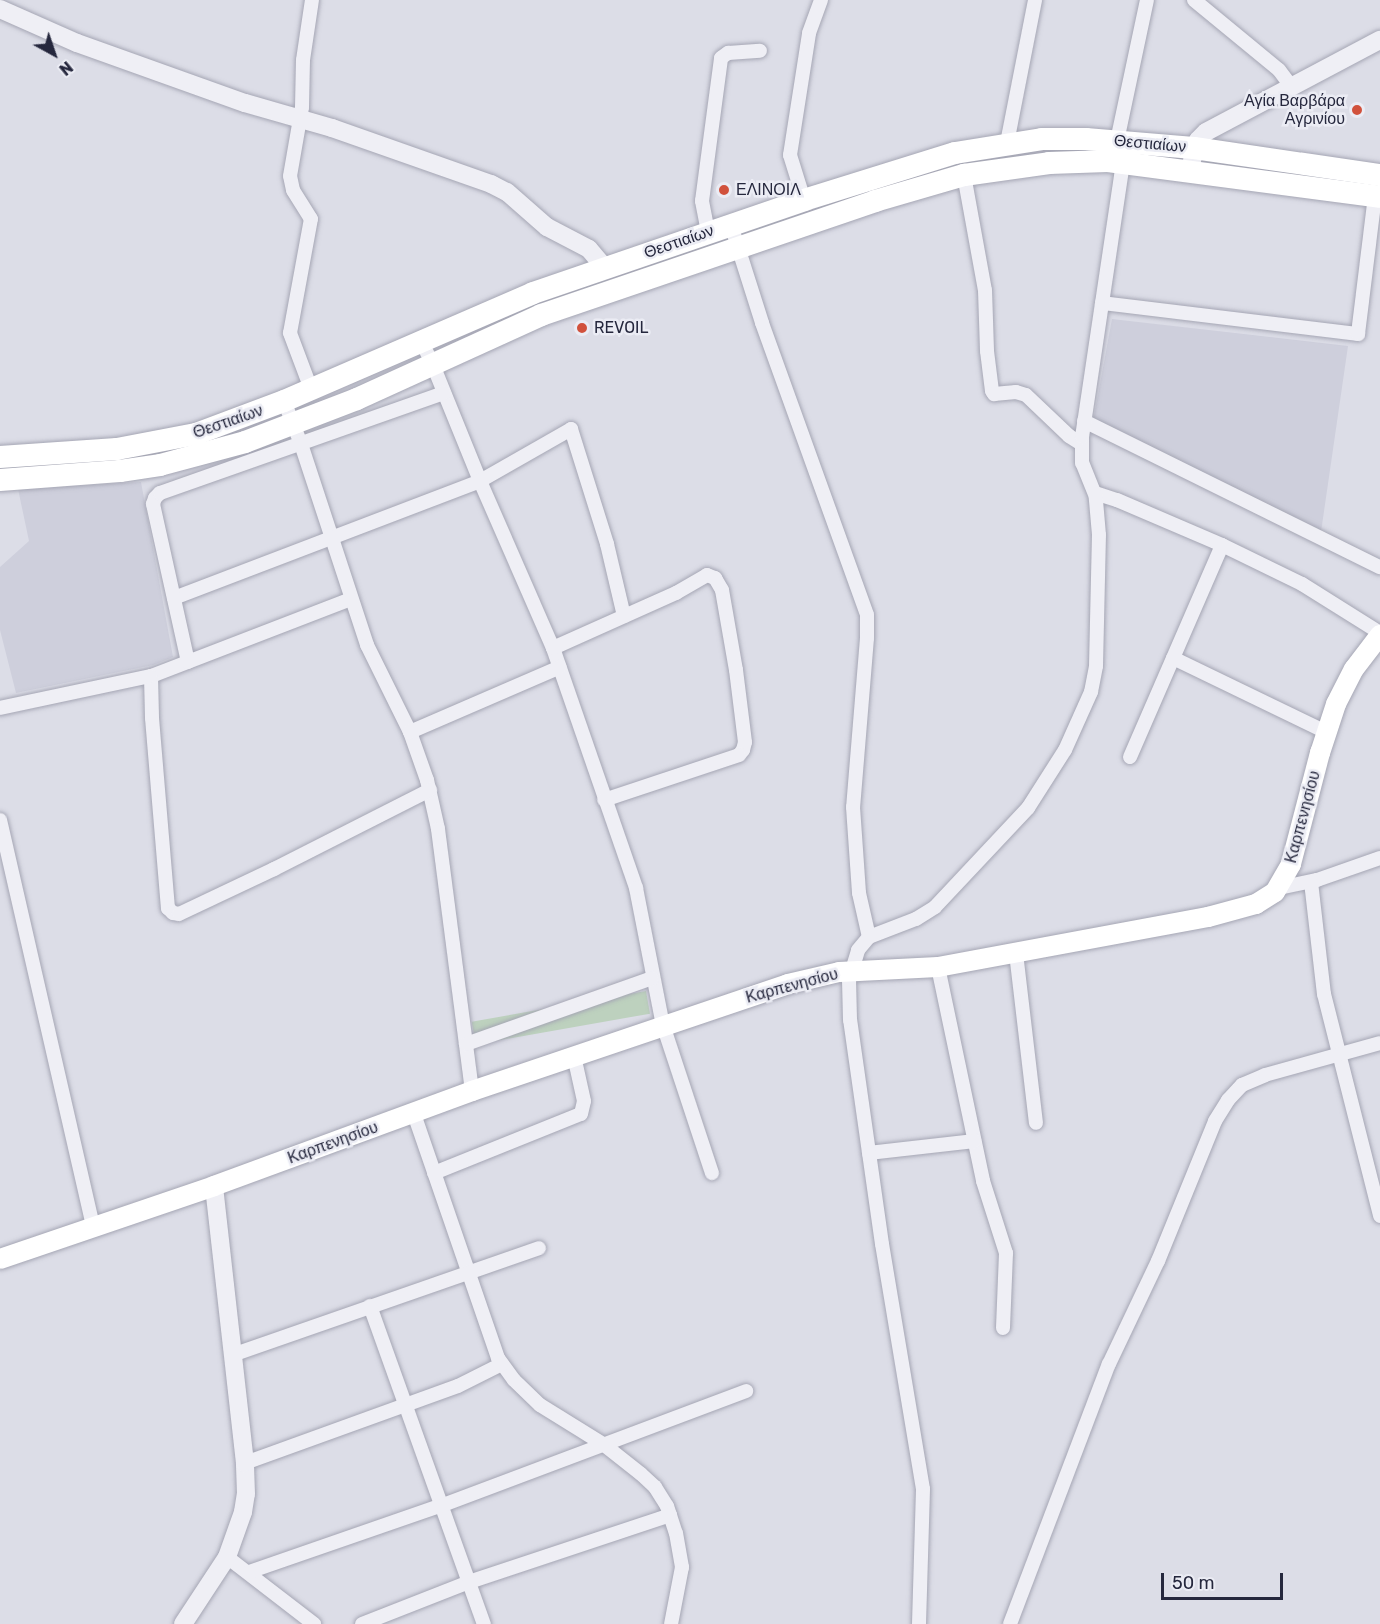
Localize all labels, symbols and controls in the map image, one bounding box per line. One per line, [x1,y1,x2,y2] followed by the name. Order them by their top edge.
[24,24,84,84] north arrow
[55,57,76,79] text: N
[1244,91,1345,129] place label: Αγία Βαρβάρα Αγρινίου
[1350,103,1364,117] marker: Αγία Βαρβάρα Αγρινίου
[1113,131,1187,157] street label: Θεστιαίων
[736,180,801,200] place label: ΕΛΙΝΟΙΛ
[717,183,731,197] marker: ΕΛΙΝΟΙΛ
[642,221,716,263] street label: Θεστιαίων
[594,318,648,338] place label: REVOIL
[575,321,589,335] marker: REVOIL
[191,401,265,443] street label: Θεστιαίων
[1281,769,1325,865] street label: Καρπενησίου
[744,964,840,1008] street label: Καρπενησίου
[285,1118,381,1168] street label: Καρπενησίου
[1164,1561,1286,1599] scale bar
[1172,1572,1215,1594] text: 50 m

